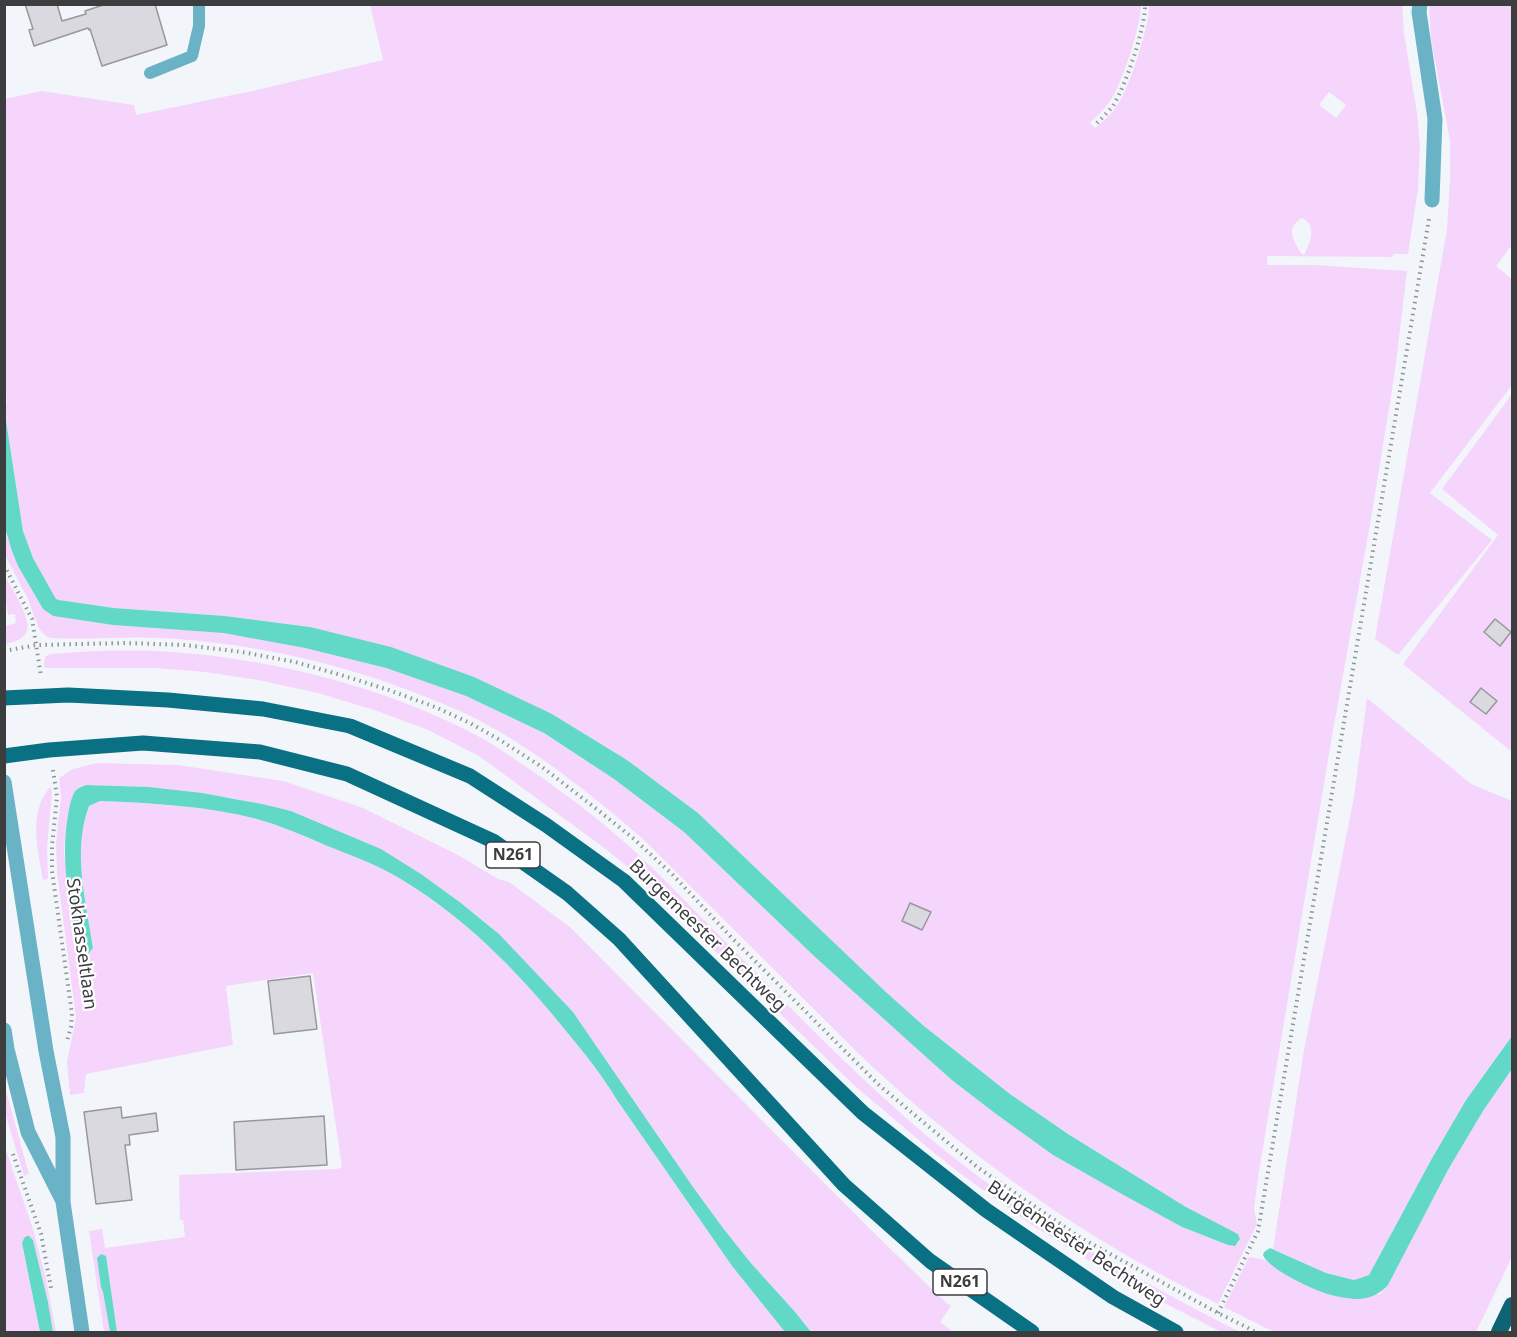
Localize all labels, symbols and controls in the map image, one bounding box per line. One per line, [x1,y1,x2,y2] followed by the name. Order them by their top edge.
[486,842,540,868] road number: N261
[624,856,790,1016] street label: Burgemeester Bechtweg
[61,877,101,1011] street label: Stokhasseltlaan
[983,1177,1169,1311] street label: Burgemeester Bechtweg
[933,1269,987,1295] road number: N261

